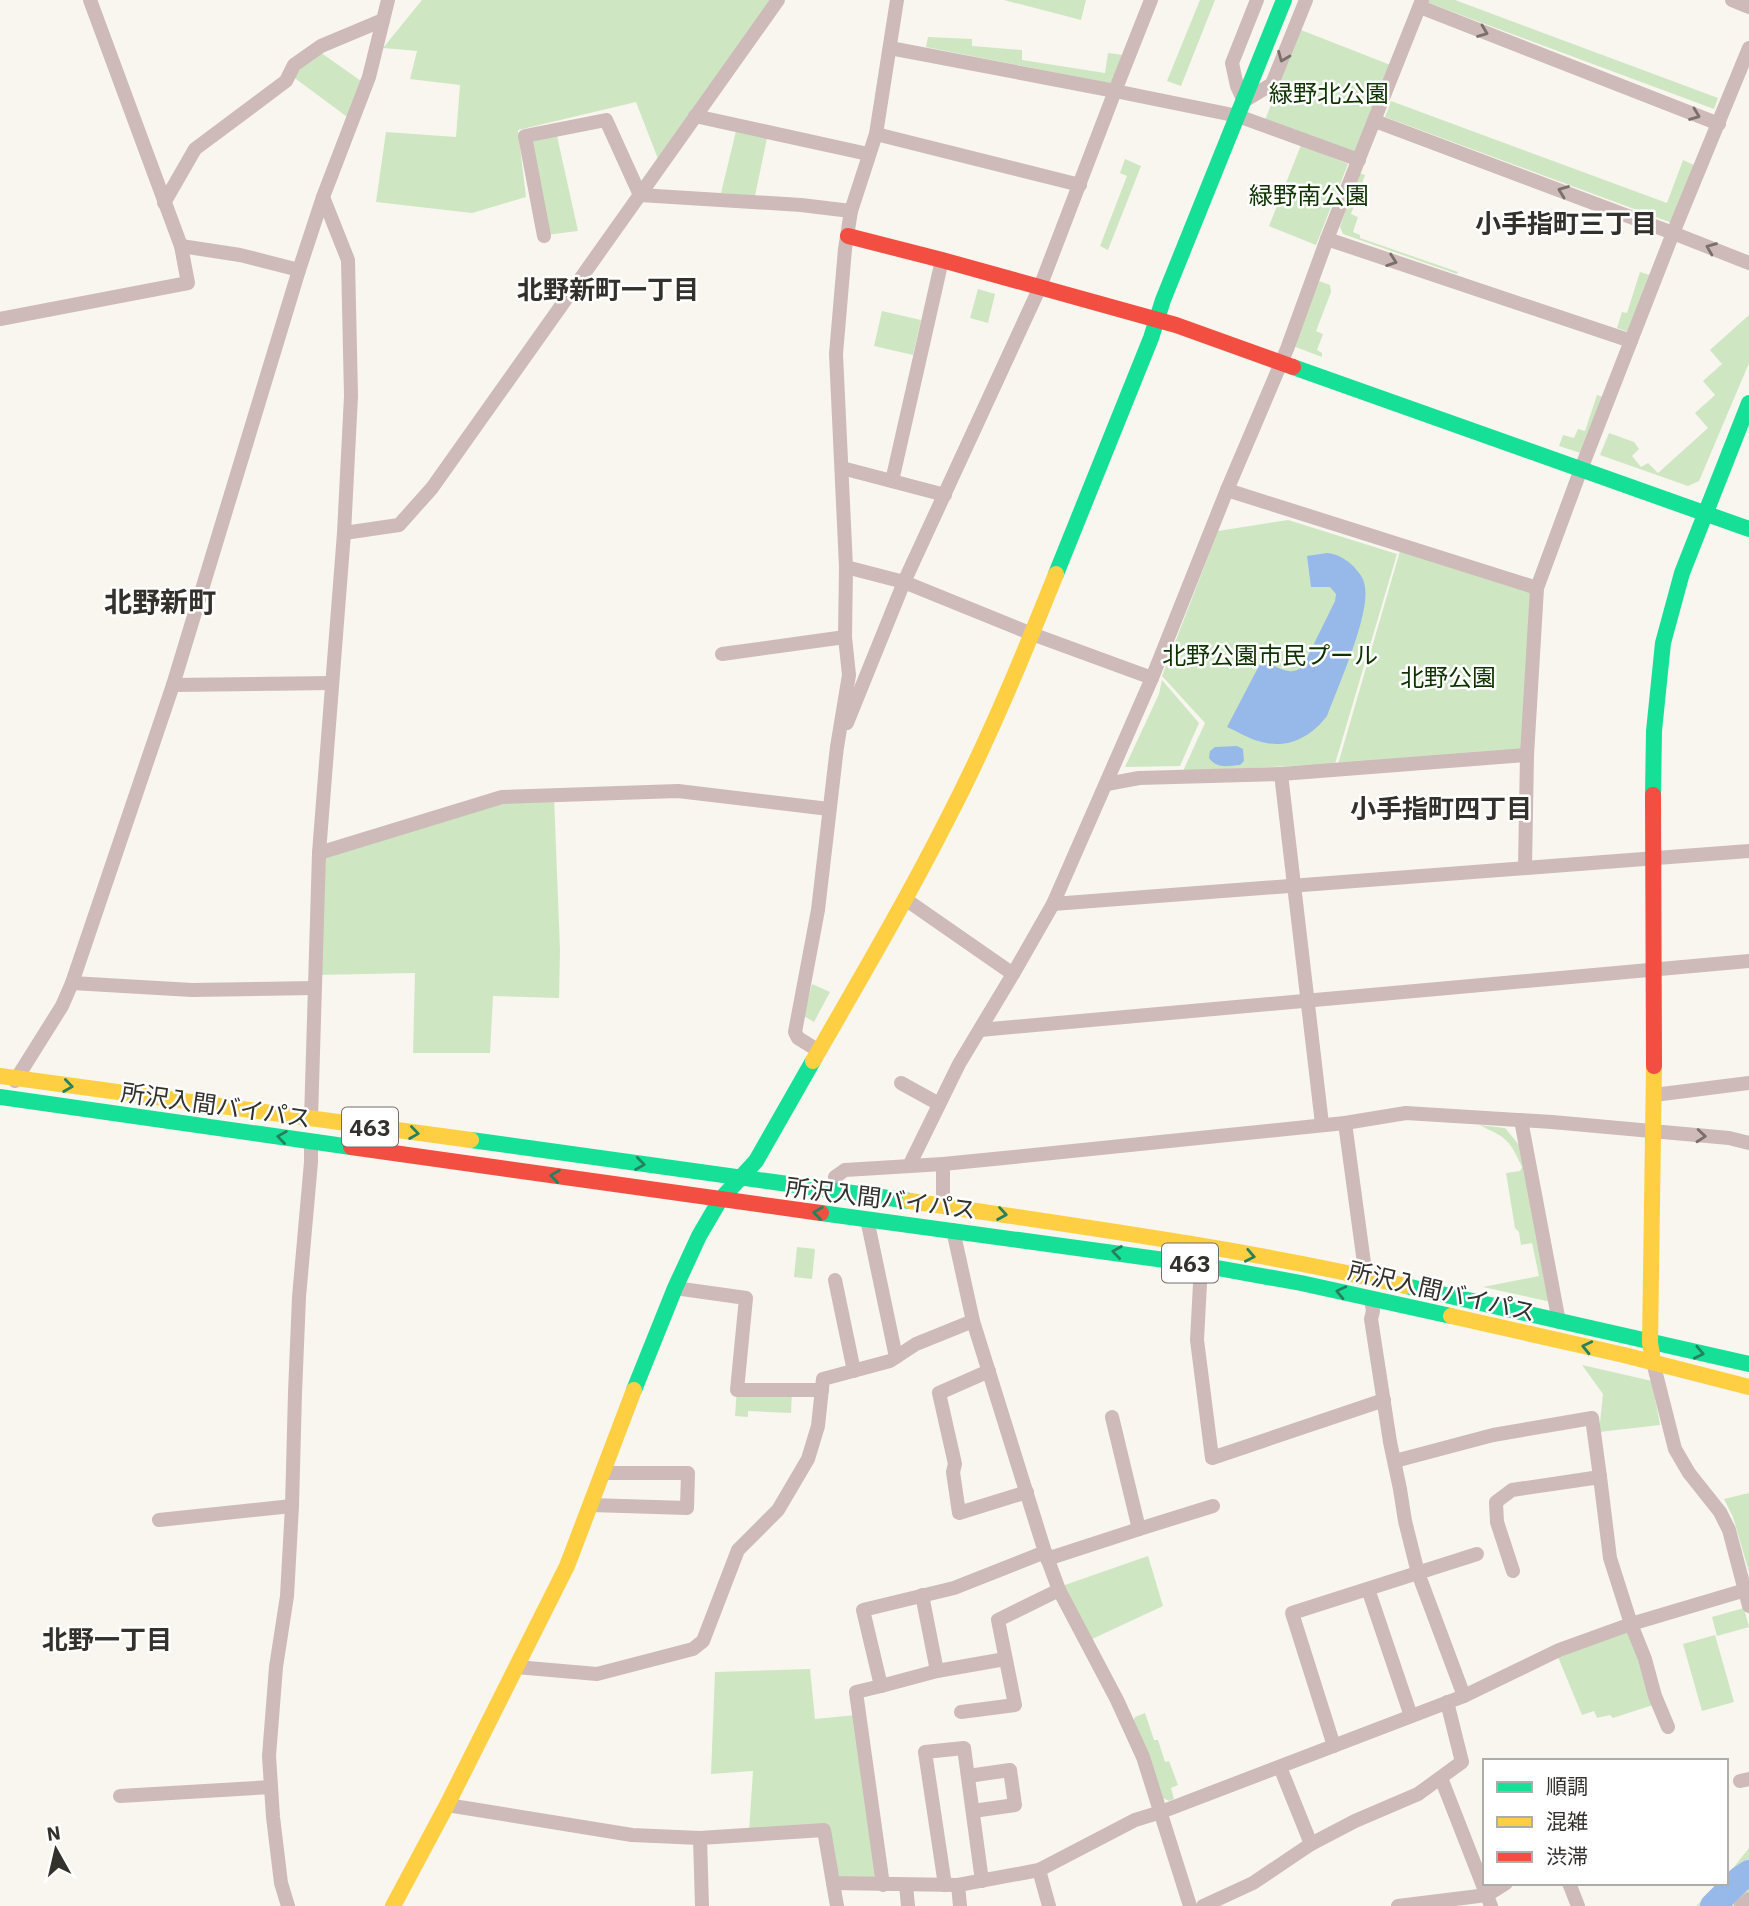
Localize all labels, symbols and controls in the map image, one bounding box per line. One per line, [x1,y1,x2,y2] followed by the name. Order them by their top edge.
[1477,23,1489,37] one-way arrow
[1277,50,1291,62] one-way arrow
[1269,77,1389,109] park label: 緑野北公園
[1688,106,1700,120] one-way arrow
[1249,179,1369,211] park label: 緑野南公園
[1558,186,1570,200] one-way arrow
[1475,206,1657,240] district label: 小手指町三丁目
[1706,242,1718,256] one-way arrow
[1385,253,1398,267] one-way arrow
[517,272,699,306] district label: 北野新町一丁目
[104,583,216,620] district label: 北野新町
[1162,639,1378,671] park label: 北野公園市民プール
[1400,661,1496,693] park label: 北野公園
[1350,791,1532,825] district label: 小手指町四丁目
[119,1076,313,1134] street label: 所沢入間バイパス
[62,1078,73,1093] one-way arrow
[342,1108,398,1146] road number: 463
[409,1125,420,1140] one-way arrow
[1696,1128,1707,1143] one-way arrow
[276,1130,287,1145] one-way arrow
[634,1156,646,1171] one-way arrow
[549,1168,561,1183] one-way arrow
[784,1170,978,1226] street label: 所沢入間バイパス
[812,1206,824,1221] one-way arrow
[996,1207,1008,1222] one-way arrow
[1162,1244,1218,1282] road number: 463
[1111,1245,1123,1260] one-way arrow
[1244,1247,1256,1262] one-way arrow
[1345,1254,1539,1328] street label: 所沢入間バイパス
[1335,1286,1347,1300] one-way arrow
[1581,1340,1593,1355] one-way arrow
[1693,1345,1705,1360] one-way arrow
[42,1622,172,1656] district label: 北野一丁目
[1483,1759,1728,1885] legend
[1546,1772,1588,1800] text: 順調
[1546,1807,1588,1835] text: 混雑
[21,1815,91,1885] north arrow
[45,1820,62,1846] text: N
[1546,1842,1588,1870] text: 渋滞

